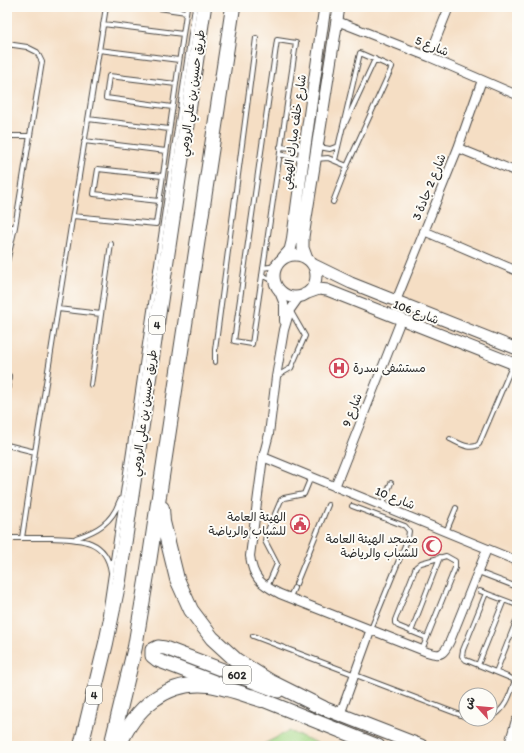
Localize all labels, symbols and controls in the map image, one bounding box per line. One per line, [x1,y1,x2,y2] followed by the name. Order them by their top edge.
[176,29,212,158] street label: طريق حسين بن علي الرومي
[412,33,451,61] street label: شارع 5
[279,74,313,191] street label: شارع خلف مبارك الهيفي
[409,152,451,223] street label: شارع 2 جادة 3
[390,297,441,329] street label: شارع 106
[149,316,165,334] road number: 4
[128,349,164,478] street label: طريق حسين بن علي الرومي
[328,357,350,379] hospital icon: مستشفى سدرة
[353,361,426,376] place label: مستشفى سدرة
[339,391,367,430] street label: شارع 9
[372,484,417,514] street label: شارع 10
[209,510,286,539] place label: الهيئة العامة للشباب والرياضة
[289,513,311,535] public building icon: الهيئة العامة للشباب والرياضة
[326,532,418,561] place label: مسجد الهيئة العامة للشباب والرياضة
[421,535,443,557] mosque icon: مسجد الهيئة العامة للشباب والرياضة
[223,666,251,684] road number: 602
[86,686,102,704] road number: 4
[458,687,498,727] north arrow
[461,694,478,711] text: ش

